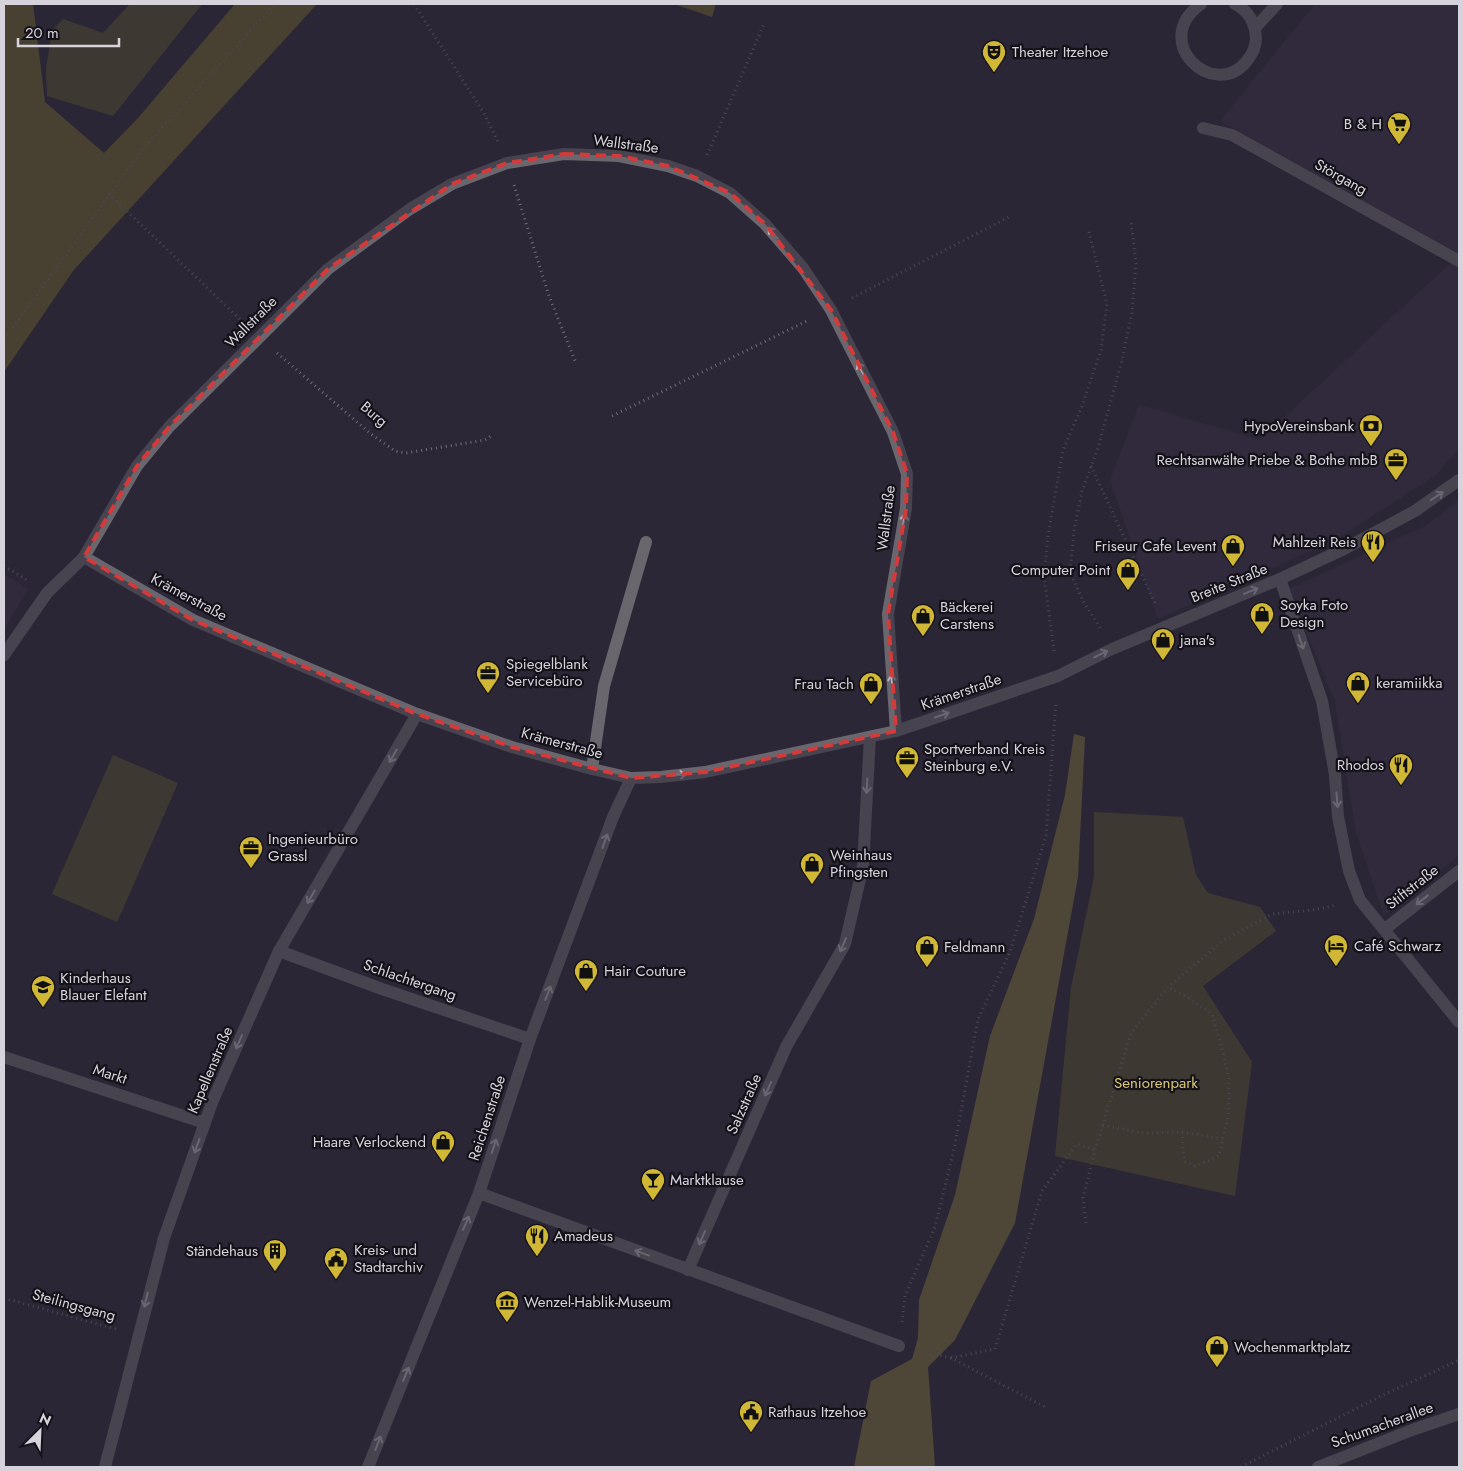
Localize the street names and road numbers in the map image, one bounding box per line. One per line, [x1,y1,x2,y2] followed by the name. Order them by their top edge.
[592,129,660,159] street label: Wallstraße
[1311,154,1371,200] street label: Störgang
[220,291,282,353] street label: Wallstraße
[356,396,392,432] street label: Burg
[871,484,901,552] street label: Wallstraße
[1187,558,1271,608] street label: Breite Straße
[147,568,231,626] street label: Krämerstraße
[918,668,1004,716] street label: Krämerstraße
[519,722,606,765] street label: Krämerstraße
[1381,859,1443,915] street label: Stiftstraße
[360,954,460,1006] street label: Schlachtergang
[182,1023,238,1117] street label: Kapellenstraße
[90,1058,130,1090] street label: Markt
[721,1070,767,1138] street label: Salzstraße
[463,1072,511,1164] street label: Reichenstraße
[30,1283,118,1327] street label: Steilingsgang
[1328,1396,1437,1454] street label: Schumacherallee

